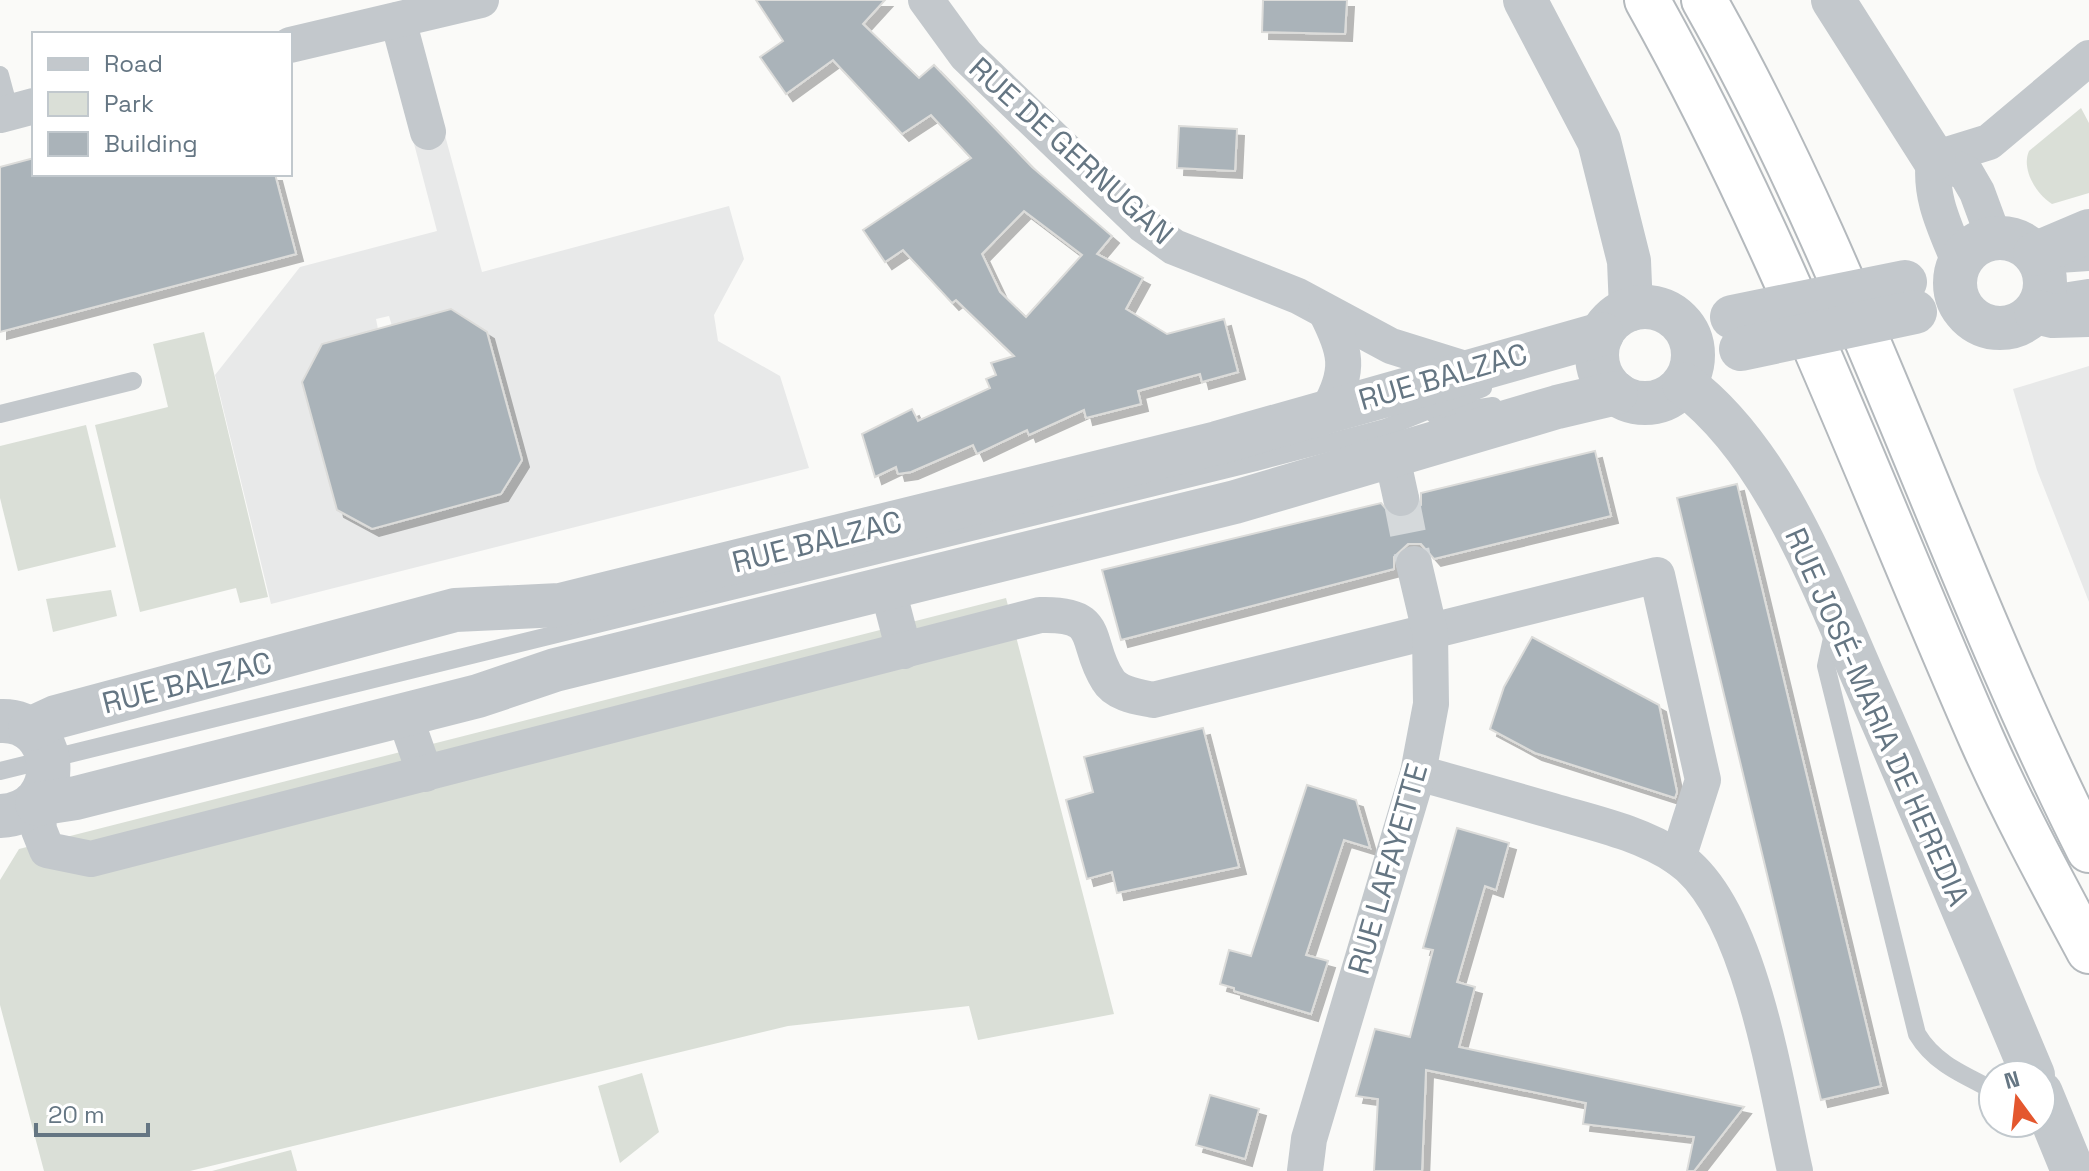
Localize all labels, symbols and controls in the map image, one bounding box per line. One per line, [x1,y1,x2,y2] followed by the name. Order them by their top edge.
[32,32,292,176] legend
[104,48,163,79] text: Road
[961,48,1182,253] street label: RUE DE GERNUGAN
[104,88,154,119] text: Park
[104,128,198,159] text: Building
[1354,334,1532,419] street label: RUE BALZAC
[728,502,906,581] street label: RUE BALZAC
[1776,522,1979,912] street label: RUE JOSÉ-MARIA DE HEREDIA
[98,643,276,722] street label: RUE BALZAC
[1339,759,1436,979] street label: RUE LAFAYETTE
[1977,1059,2057,1139] north arrow
[2001,1064,2023,1095] text: N
[36,1087,148,1137] scale bar
[48,1099,105,1130] text: 20 m

